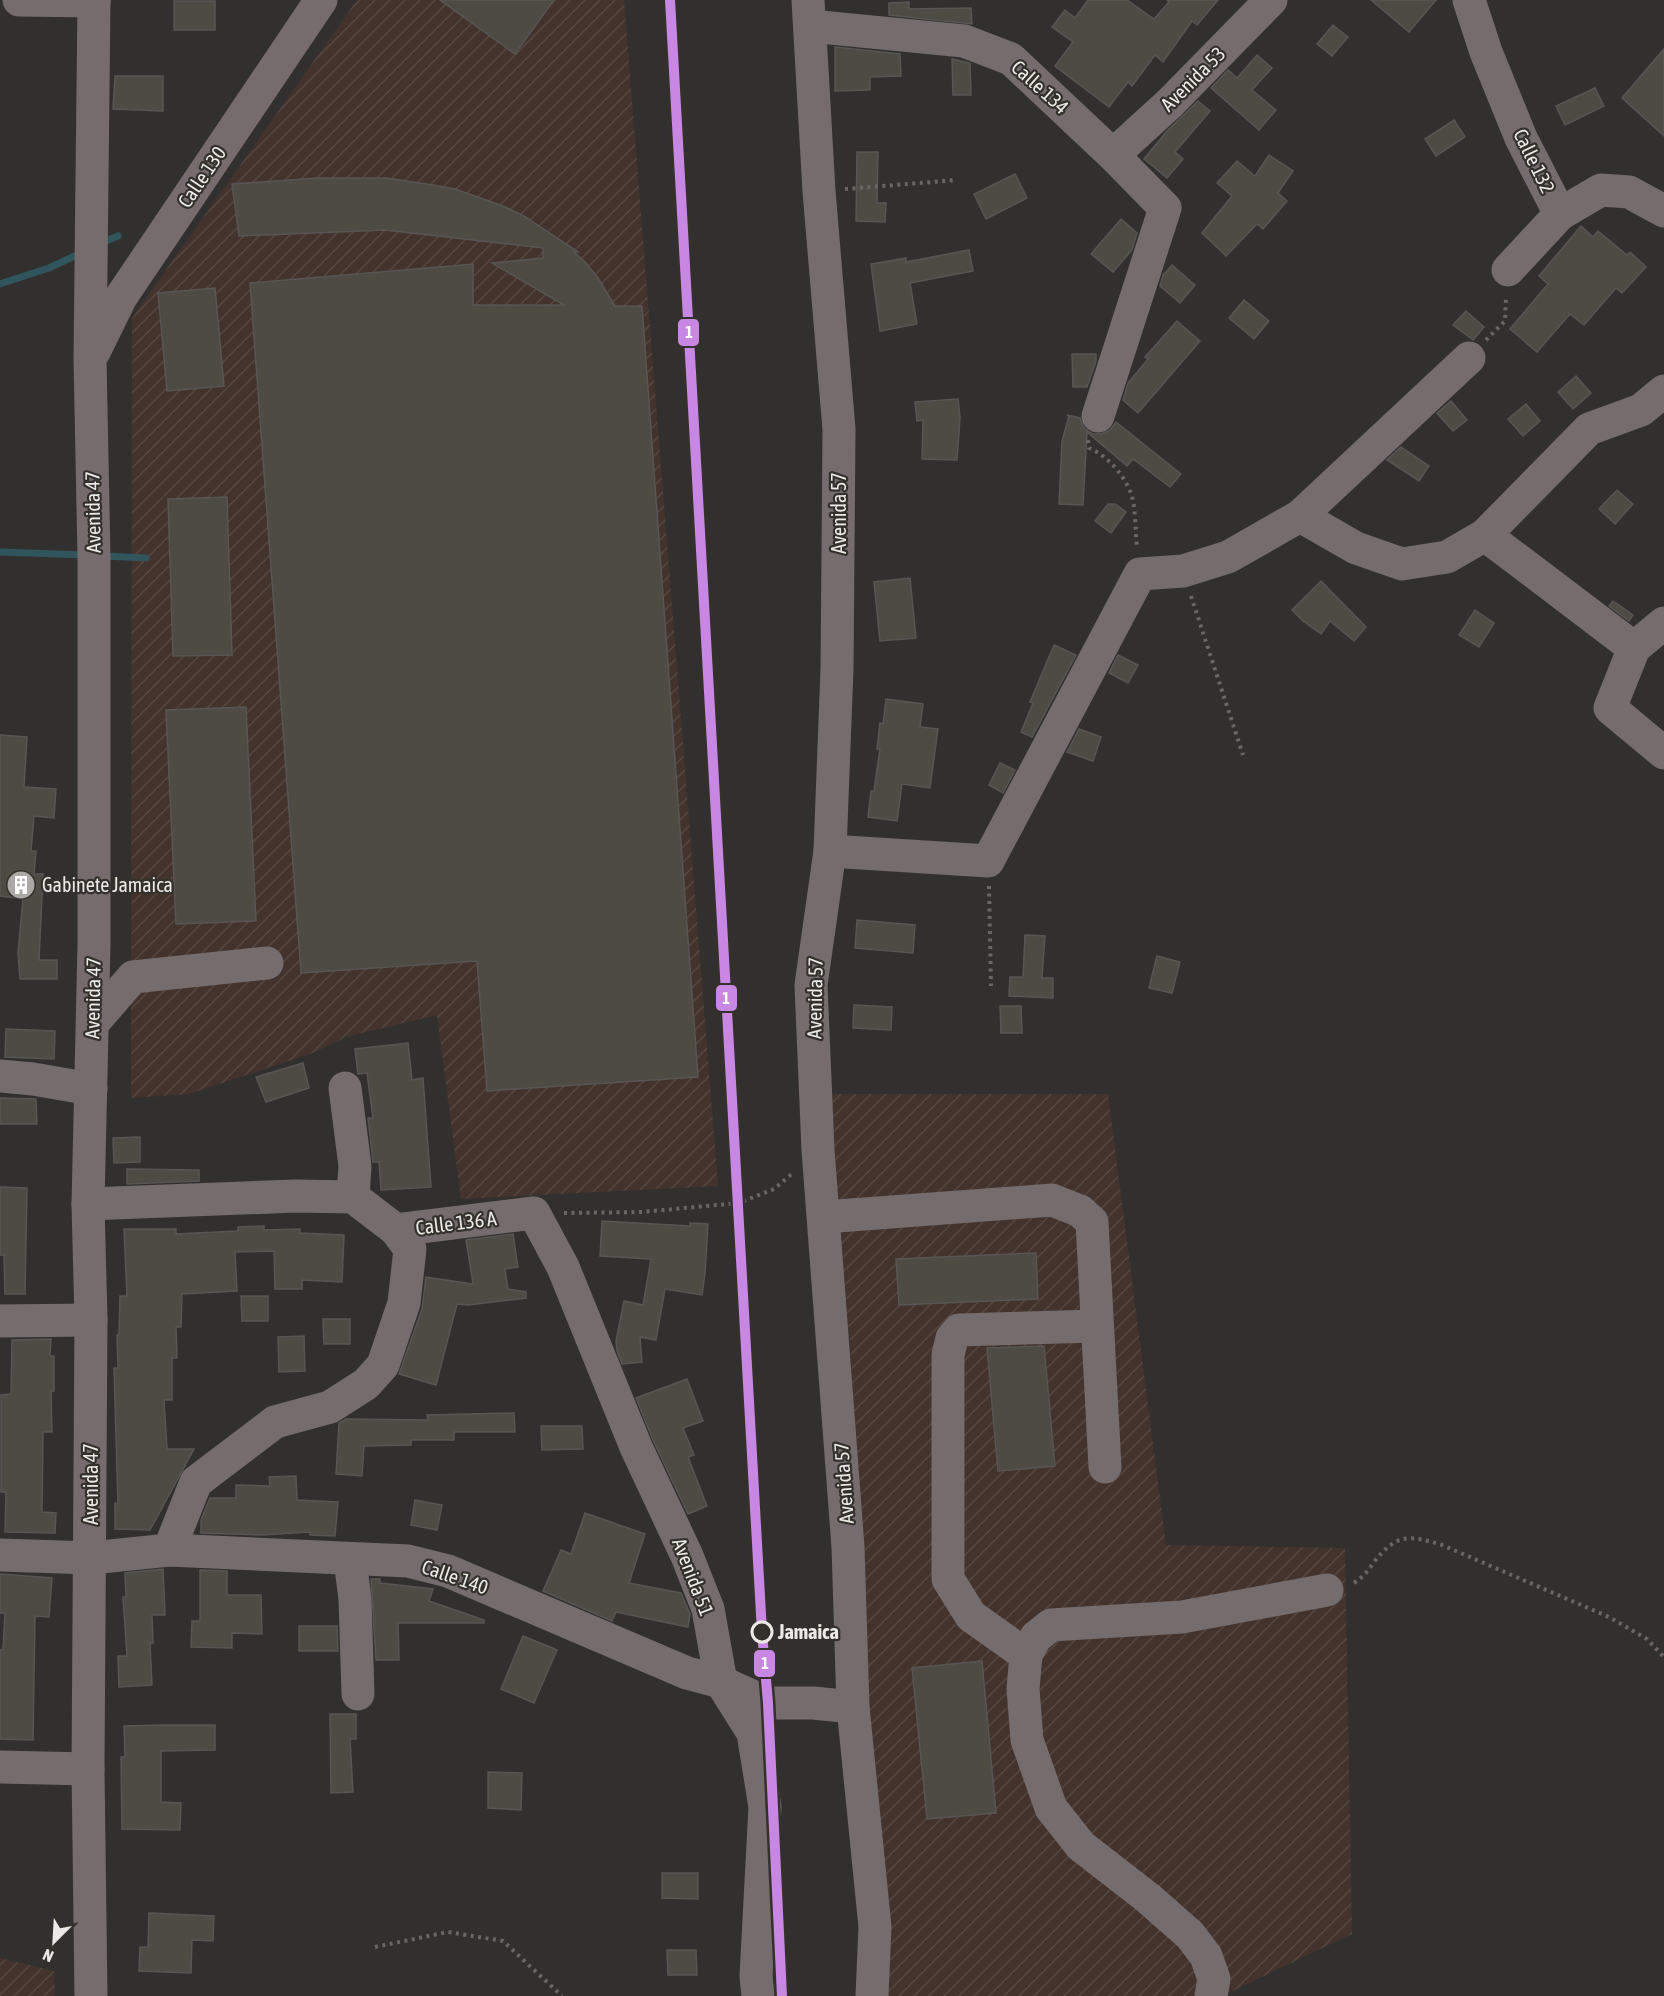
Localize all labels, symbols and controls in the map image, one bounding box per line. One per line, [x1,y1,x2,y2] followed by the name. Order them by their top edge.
[1156,42,1230,116] street label: Avenida 53
[1007,55,1074,118] street label: Calle 134
[1509,125,1560,197] street label: Calle 132
[173,142,230,212] street label: Calle 130
[677,318,700,347] line badge: 1
[685,323,693,341] text: 1
[80,471,105,553] street label: Avenida 47
[827,472,850,554] street label: Avenida 57
[5,869,37,901] building icon: Gabinete Jamaica
[42,873,173,896] place label: Gabinete Jamaica
[80,957,105,1039] street label: Avenida 47
[802,957,827,1039] street label: Avenida 57
[715,984,738,1012] line badge: 1
[722,989,730,1007] text: 1
[414,1206,498,1239] street label: Calle 136 A
[829,1442,858,1525] street label: Avenida 57
[79,1443,102,1525] street label: Avenida 47
[668,1535,719,1619] street label: Avenida 51
[419,1554,491,1599] street label: Calle 140
[777,1620,839,1643] place label: Jamaica
[751,1621,773,1643] marker: Jamaica
[753,1649,776,1678] line badge: 1
[761,1654,769,1672] text: 1
[24,1912,84,1972] north arrow
[40,1946,56,1966] text: N

